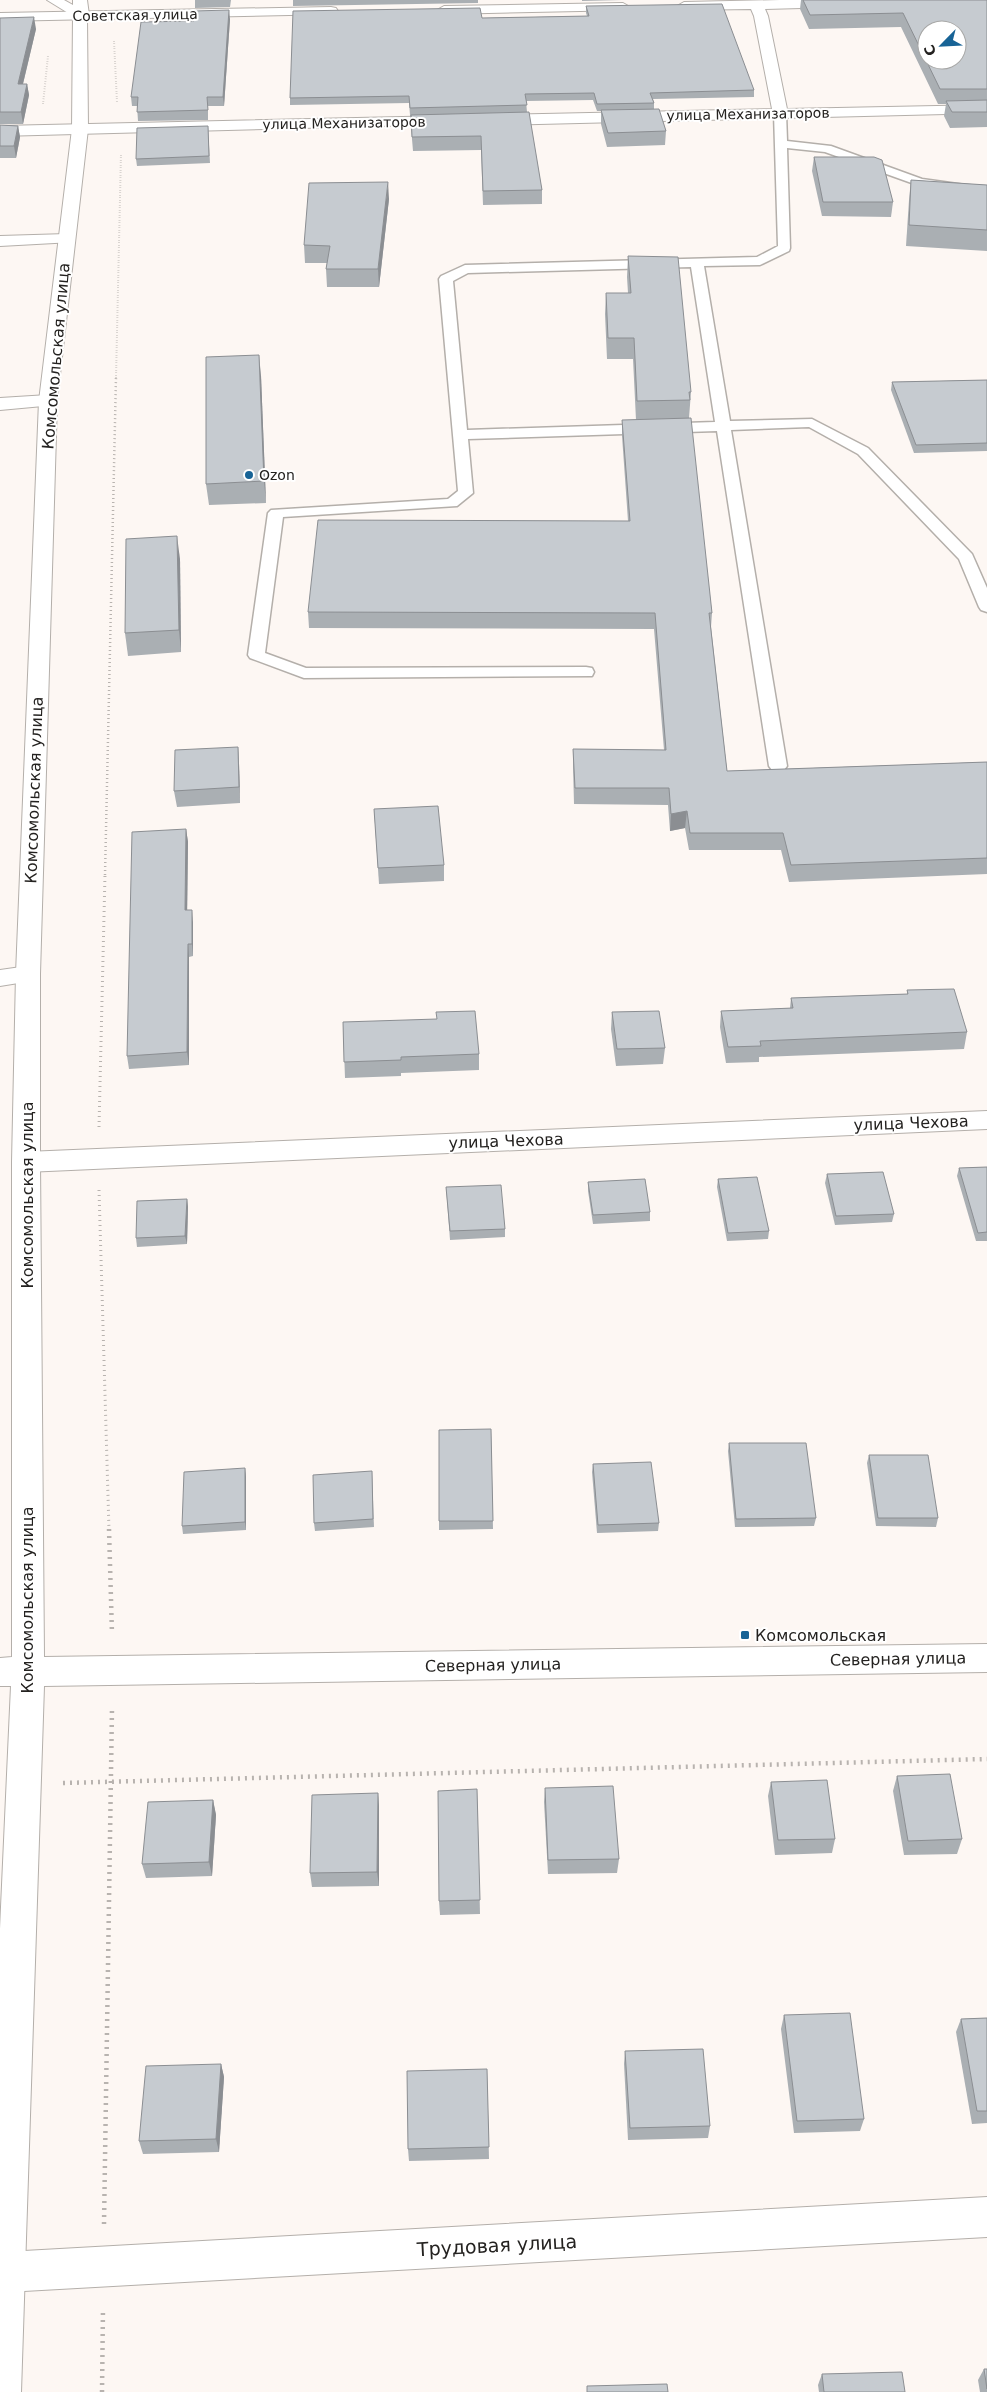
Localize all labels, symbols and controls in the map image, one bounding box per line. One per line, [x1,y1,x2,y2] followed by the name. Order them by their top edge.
[72,6,198,24] street label: Советская улица
[917,20,967,70] north arrow
[921,42,940,58] text: С
[666,105,830,123] street label: улица Механизаторов
[262,114,426,132] street label: улица Механизаторов
[38,262,74,450] street label: Комсомольская улица
[259,467,295,483] place label: Ozon
[243,469,255,481] marker: Ozon
[21,696,47,884] street label: Комсомольская улица
[18,1101,37,1289] street label: Комсомольская улица
[853,1111,969,1135] street label: улица Чехова
[448,1129,564,1153] street label: улица Чехова
[18,1506,37,1694] street label: Комсомольская улица
[755,1626,886,1645] place label: Комсомольская
[739,1629,751,1641] marker: Комсомольская
[830,1648,966,1670] street label: Северная улица
[425,1654,561,1676] street label: Северная улица
[415,2230,578,2260] street label: Трудовая улица

